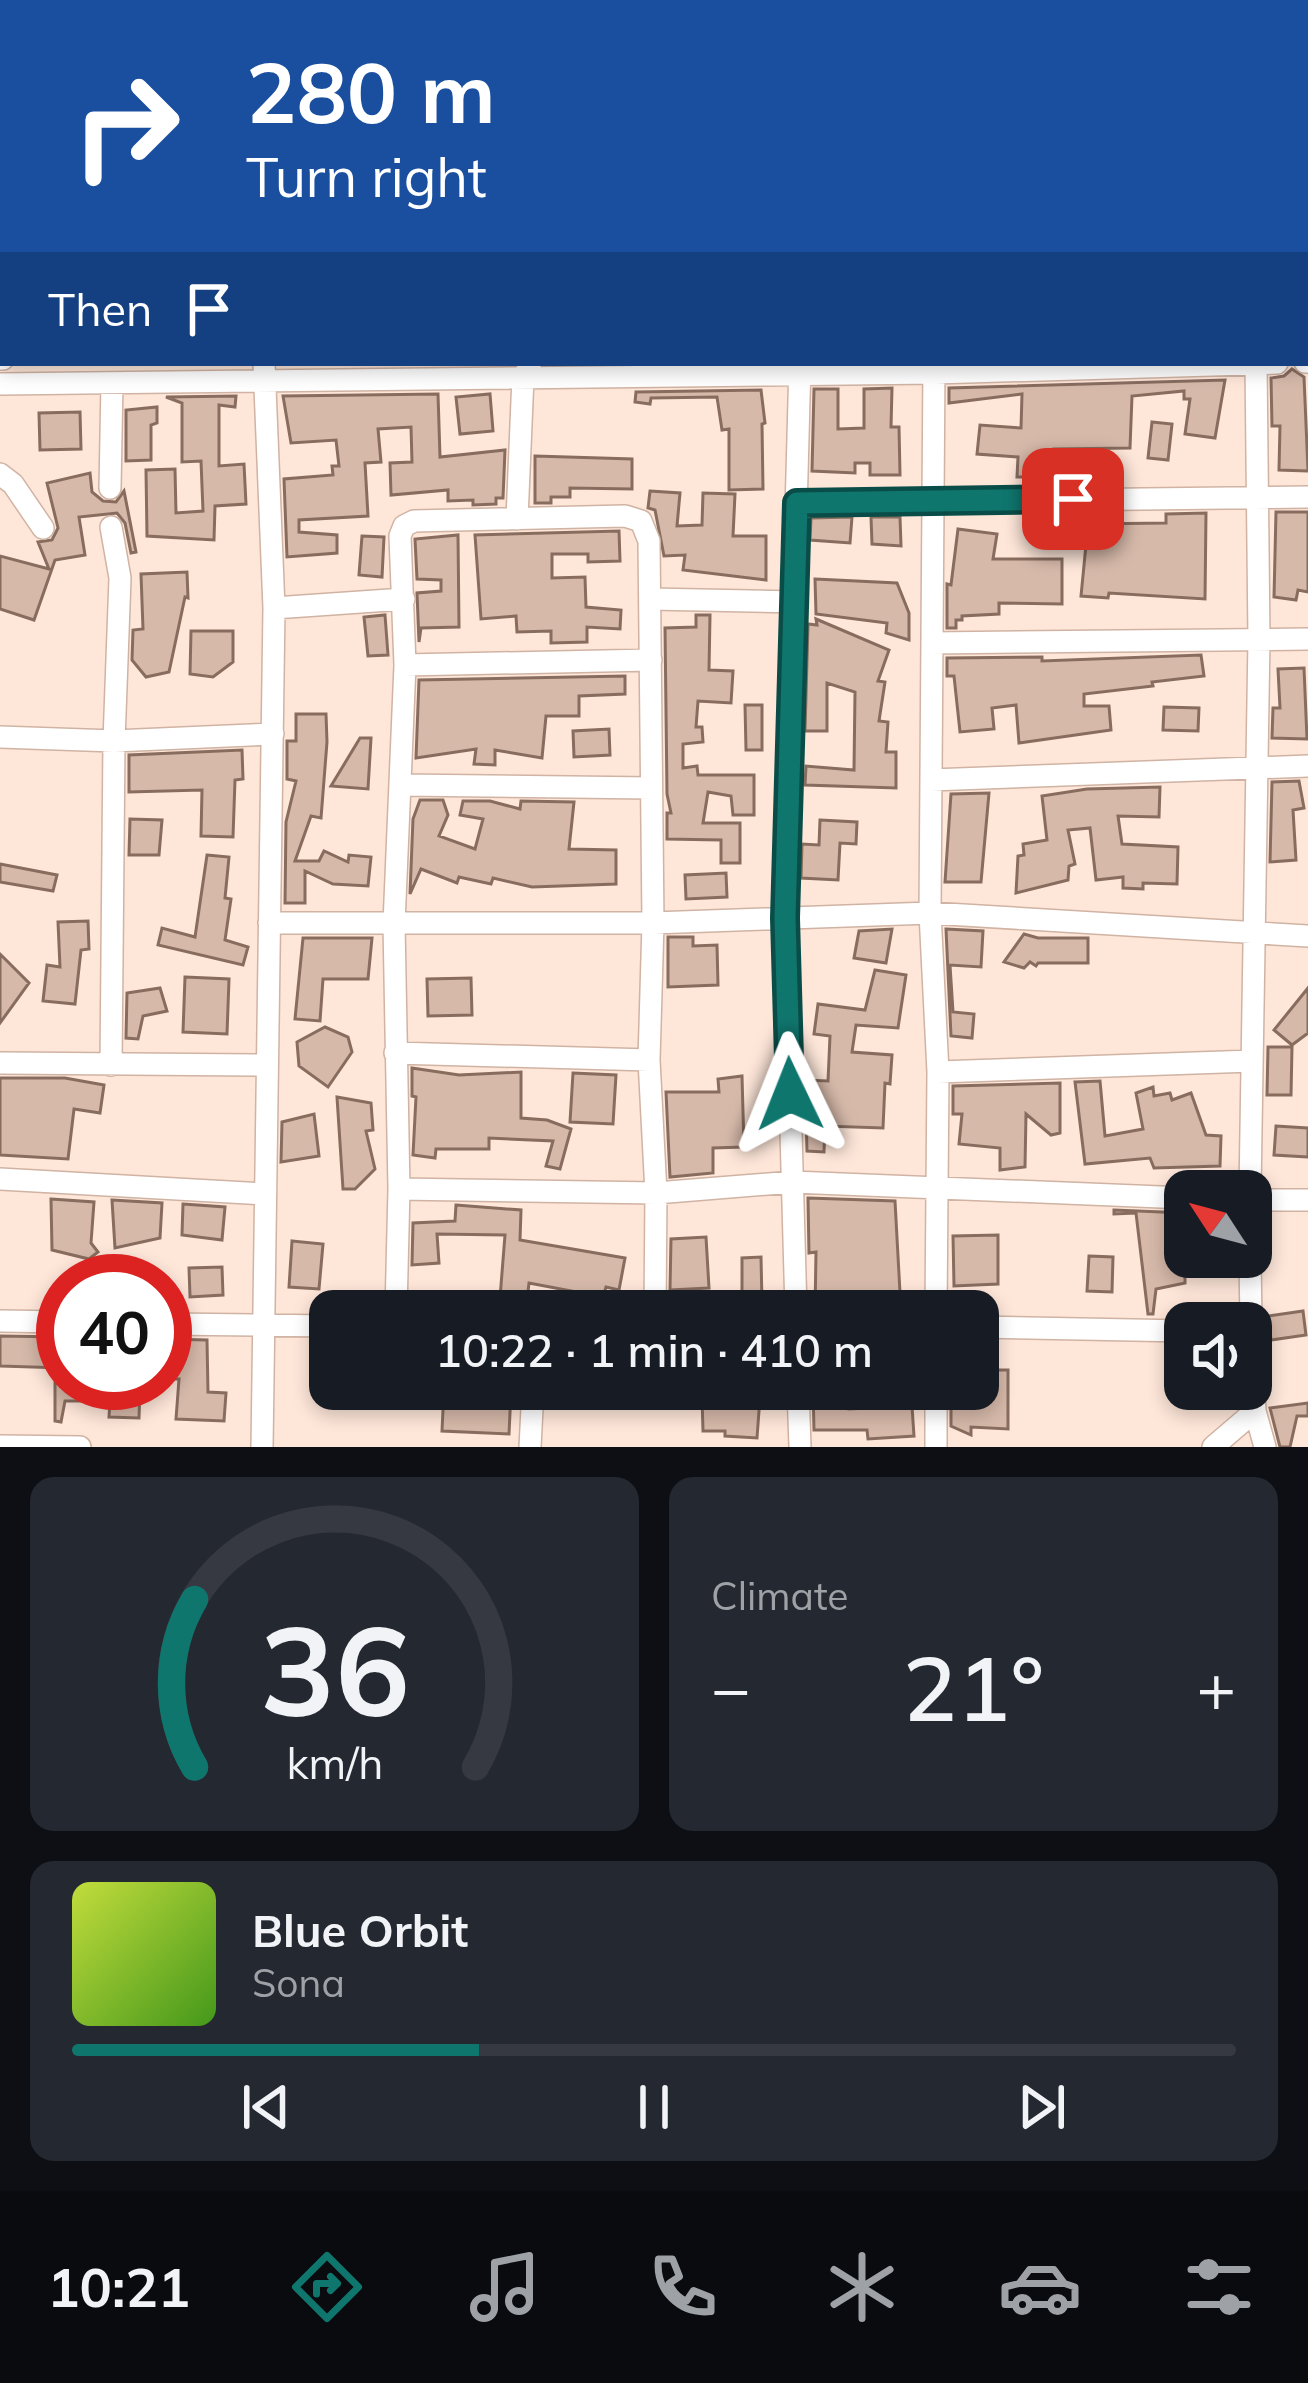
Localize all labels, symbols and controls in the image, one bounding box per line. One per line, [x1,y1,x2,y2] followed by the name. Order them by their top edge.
[246,39,496,144] text: 280 m
[48,48,204,204] icon: right
[246,143,487,211] text: Turn right
[176,276,242,342] icon: arrive
[48,281,152,337] text: Then
[1022,448,1124,550] pin
[1040,466,1106,532] icon: arrive
[727,1031,853,1157] position arrow
[1164,1170,1272,1278] north arrow
[1164,1170,1272,1410] map controls
[36,1254,192,1410] speed limit sign: 40
[1164,1302,1272,1410] button: sound
[435,1322,873,1378] text: 10:22 · 1 min · 410 m
[711,1571,849,1620] text: Climate
[260,1591,409,1747] text: 36
[903,1631,1044,1744] text: 21°
[711,1646,751,1729] text: −
[1196,1646,1236,1729] text: +
[286,1736,383,1790] text: km/h
[252,1902,468,1958] text: Blue Orbit
[252,1958,345,2007] text: Sona
[233,2074,299,2140] icon: previous
[621,2074,687,2140] icon: pause
[1009,2074,1075,2140] icon: next
[285,2245,369,2329] icon: directions
[463,2245,547,2329] icon: music
[641,2245,725,2329] icon: phone
[820,2245,904,2329] icon: climate
[998,2245,1082,2329] icon: car
[1177,2245,1261,2329] icon: filters
[47,2253,190,2321] text: 10:21

